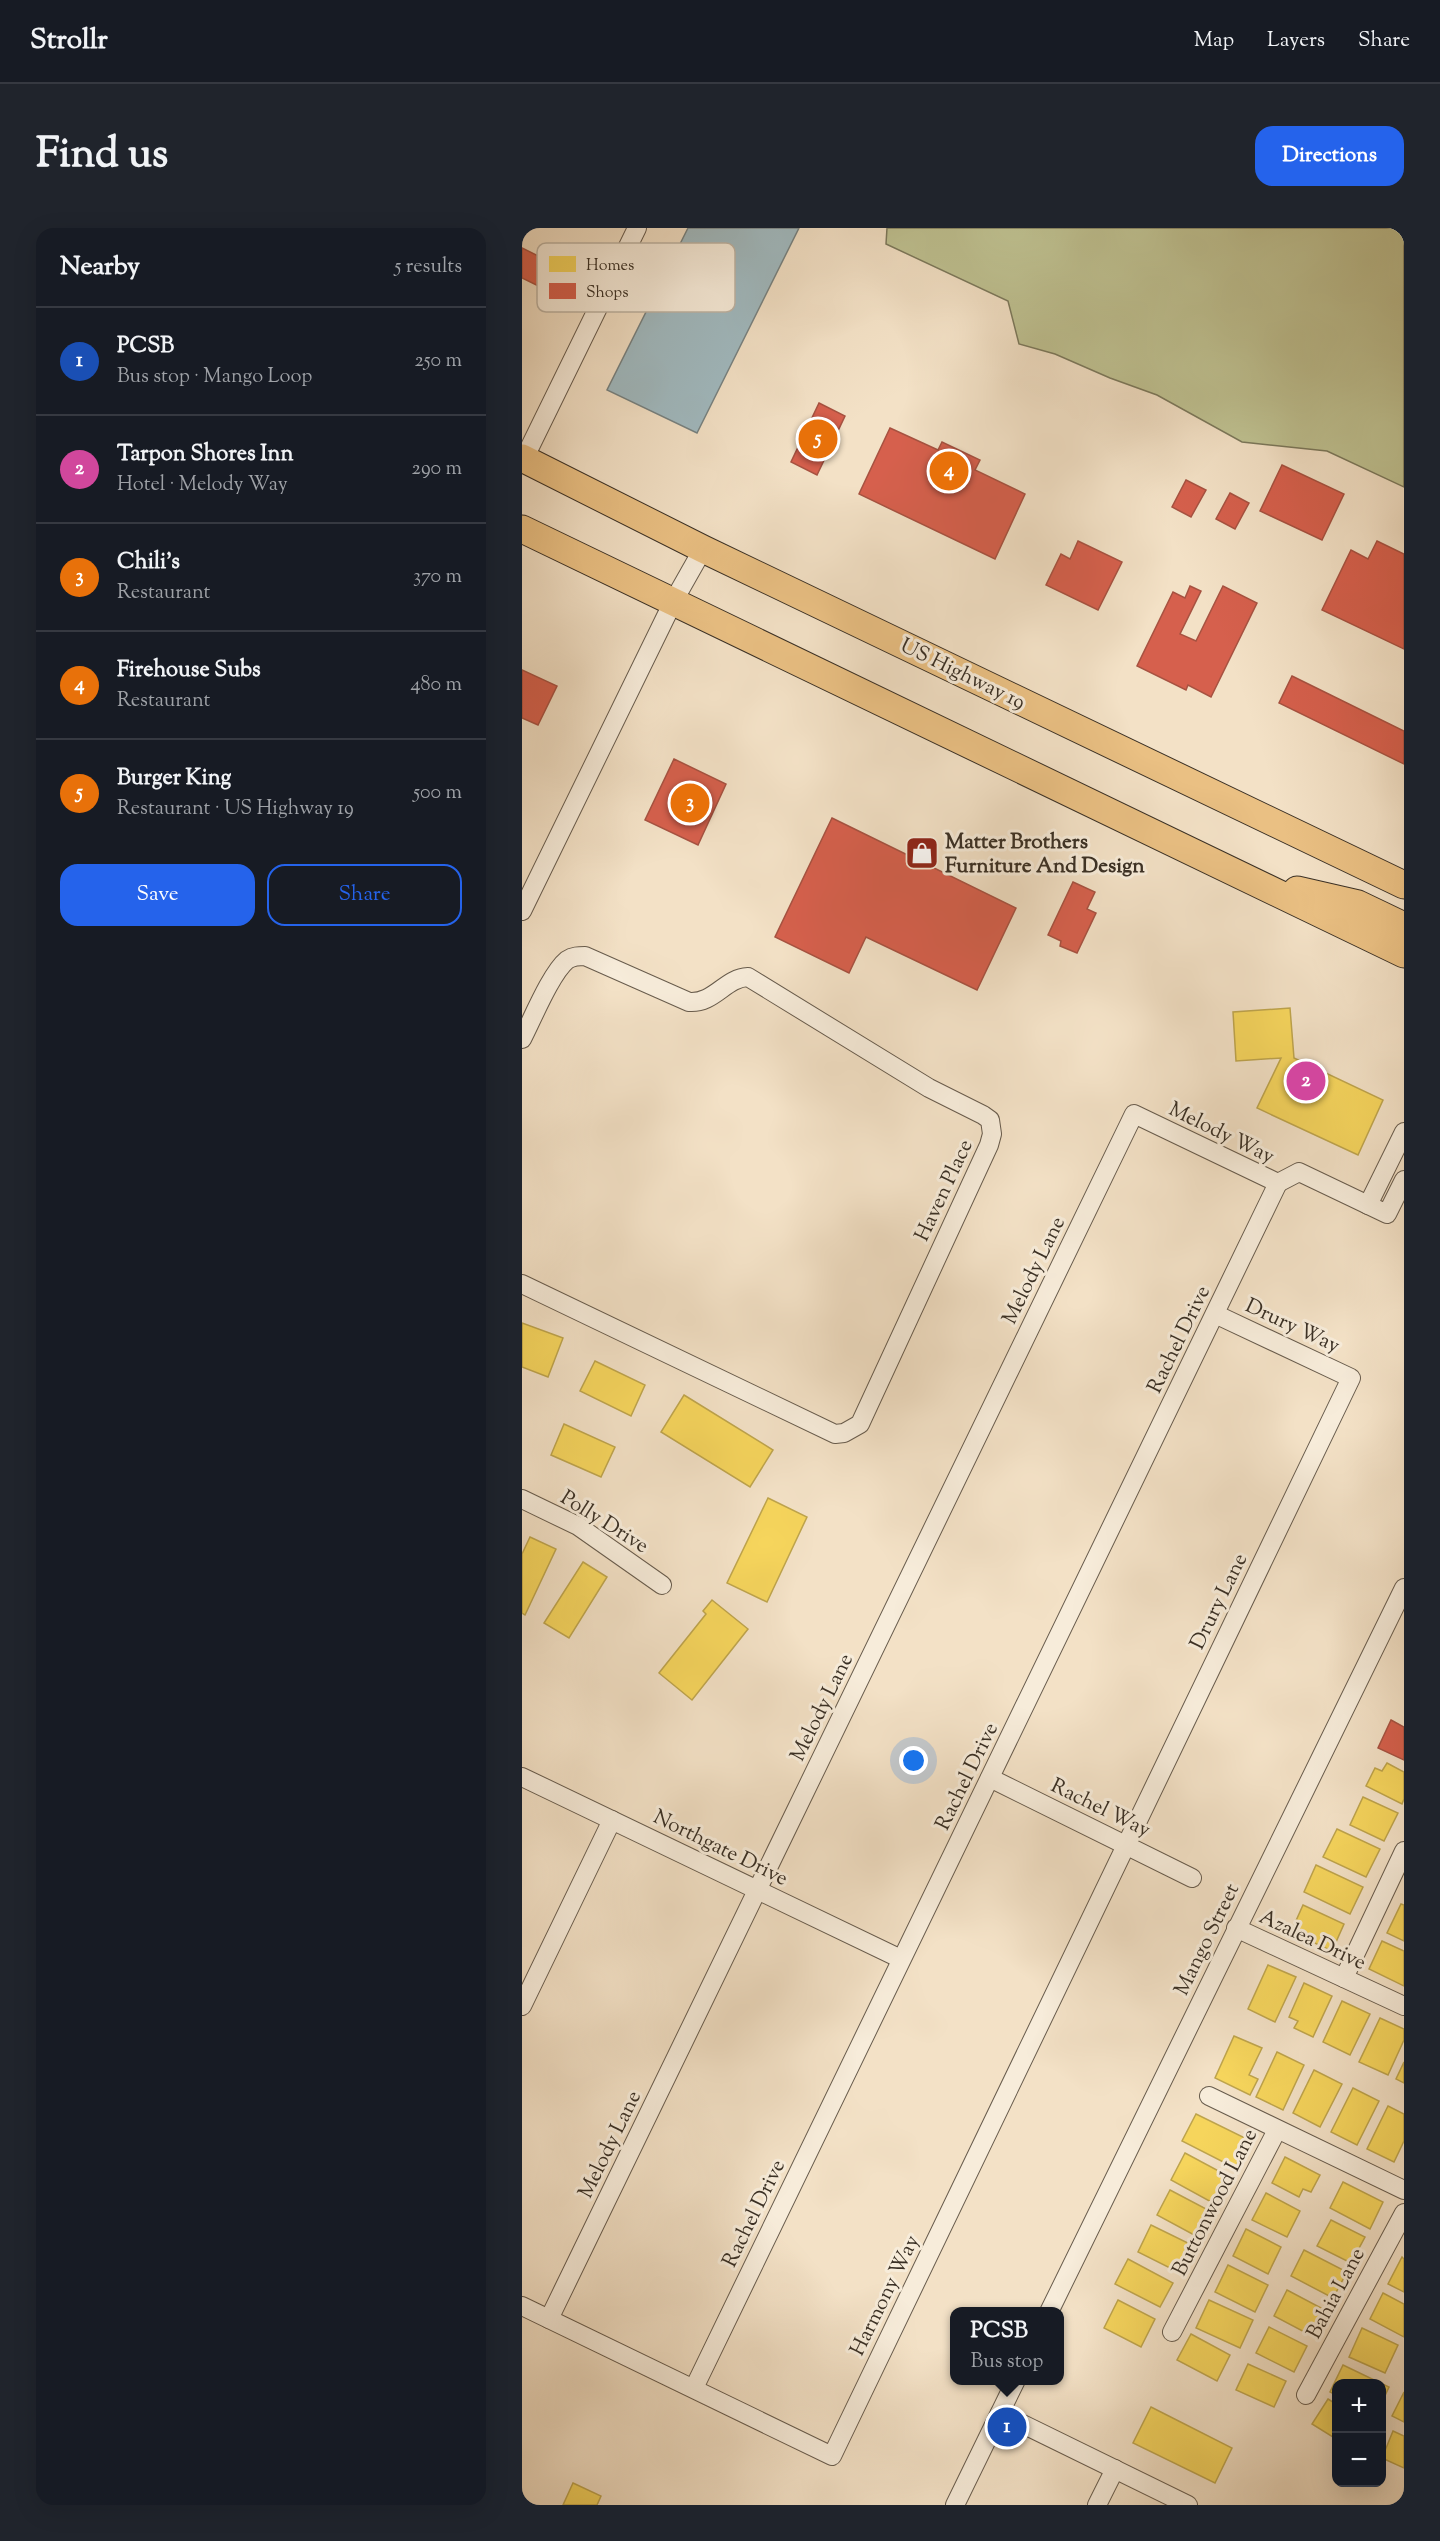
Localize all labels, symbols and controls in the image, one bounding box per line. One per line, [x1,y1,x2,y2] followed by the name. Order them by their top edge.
[30,21,108,61] text: Strollr
[1194,26,1234,56] text: Map
[1267,26,1325,56] text: Layers
[1358,26,1410,56] text: Share
[36,126,168,186] text: Find us
[1255,126,1404,186] button: Directions
[537,243,735,312] legend
[60,249,140,286] text: Nearby
[395,253,462,282] text: 5 results
[586,255,634,278] text: Homes
[586,282,629,305] text: Shops
[117,331,174,363] text: PCSB
[76,347,83,376] text: 1
[414,347,462,376] text: 250 m
[117,363,312,392] text: Bus stop · Mango Loop
[798,416,838,462] pin: 5
[117,439,293,471] text: Tarpon Shores Inn
[930,448,968,494] pin: 4
[75,455,84,484] text: 2
[412,455,462,484] text: 290 m
[117,471,288,500] text: Hotel · Melody Way
[117,547,180,579] text: Chili's
[75,563,84,592] text: 3
[413,563,462,592] text: 370 m
[117,579,210,608] text: Restaurant
[894,631,1030,718] street label: US Highway 19
[117,655,261,687] text: Firehouse Subs
[74,671,85,700] text: 4
[411,671,462,700] text: 480 m
[117,687,210,716] text: Restaurant
[117,763,231,795] text: Burger King
[76,779,83,808] text: 5
[413,779,462,808] text: 500 m
[670,780,710,826] pin: 3
[117,795,354,824] text: Restaurant · US Highway 19
[945,828,1145,882] place label: Matter Brothers Furniture And Design
[904,835,940,871] shop icon: Matter Brothers Furniture And Design
[60,864,255,926] button: Save
[267,864,462,926] button: Share
[1286,1058,1326,1104] pin: 2
[1163,1095,1280,1173] street label: Melody Way
[908,1135,982,1247] street label: Haven Place
[996,1212,1074,1330] street label: Melody Lane
[1141,1281,1219,1399] street label: Rachel Drive
[1240,1292,1345,1362] street label: Drury Way
[554,1484,654,1562] street label: Polly Drive
[1184,1549,1256,1655] street label: Drury Lane
[784,1649,862,1767] street label: Melody Lane
[929,1718,1007,1836] street label: Rachel Drive
[899,1746,928,1775] your location
[1045,1772,1156,1846] street label: Rachel Way
[648,1803,793,1894] street label: Northgate Drive
[1168,1879,1248,2001] street label: Mango Street
[1254,1903,1371,1979] street label: Azalea Drive
[572,2086,650,2204] street label: Melody Lane
[1166,2124,1266,2282] street label: Buttonwood Lane
[716,2155,794,2273] street label: Rachel Drive
[844,2230,928,2361] street label: Harmony Way
[1300,2243,1373,2345] street label: Bahia Lane
[950,2307,1064,2385] popup
[971,2316,1028,2348] text: PCSB
[971,2348,1043,2377] text: Bus stop
[1332,2379,1386,2487] map controls
[1332,2379,1386,2433] button: +
[988,2404,1026,2450] pin: 1
[1332,2433,1386,2487] button: −

